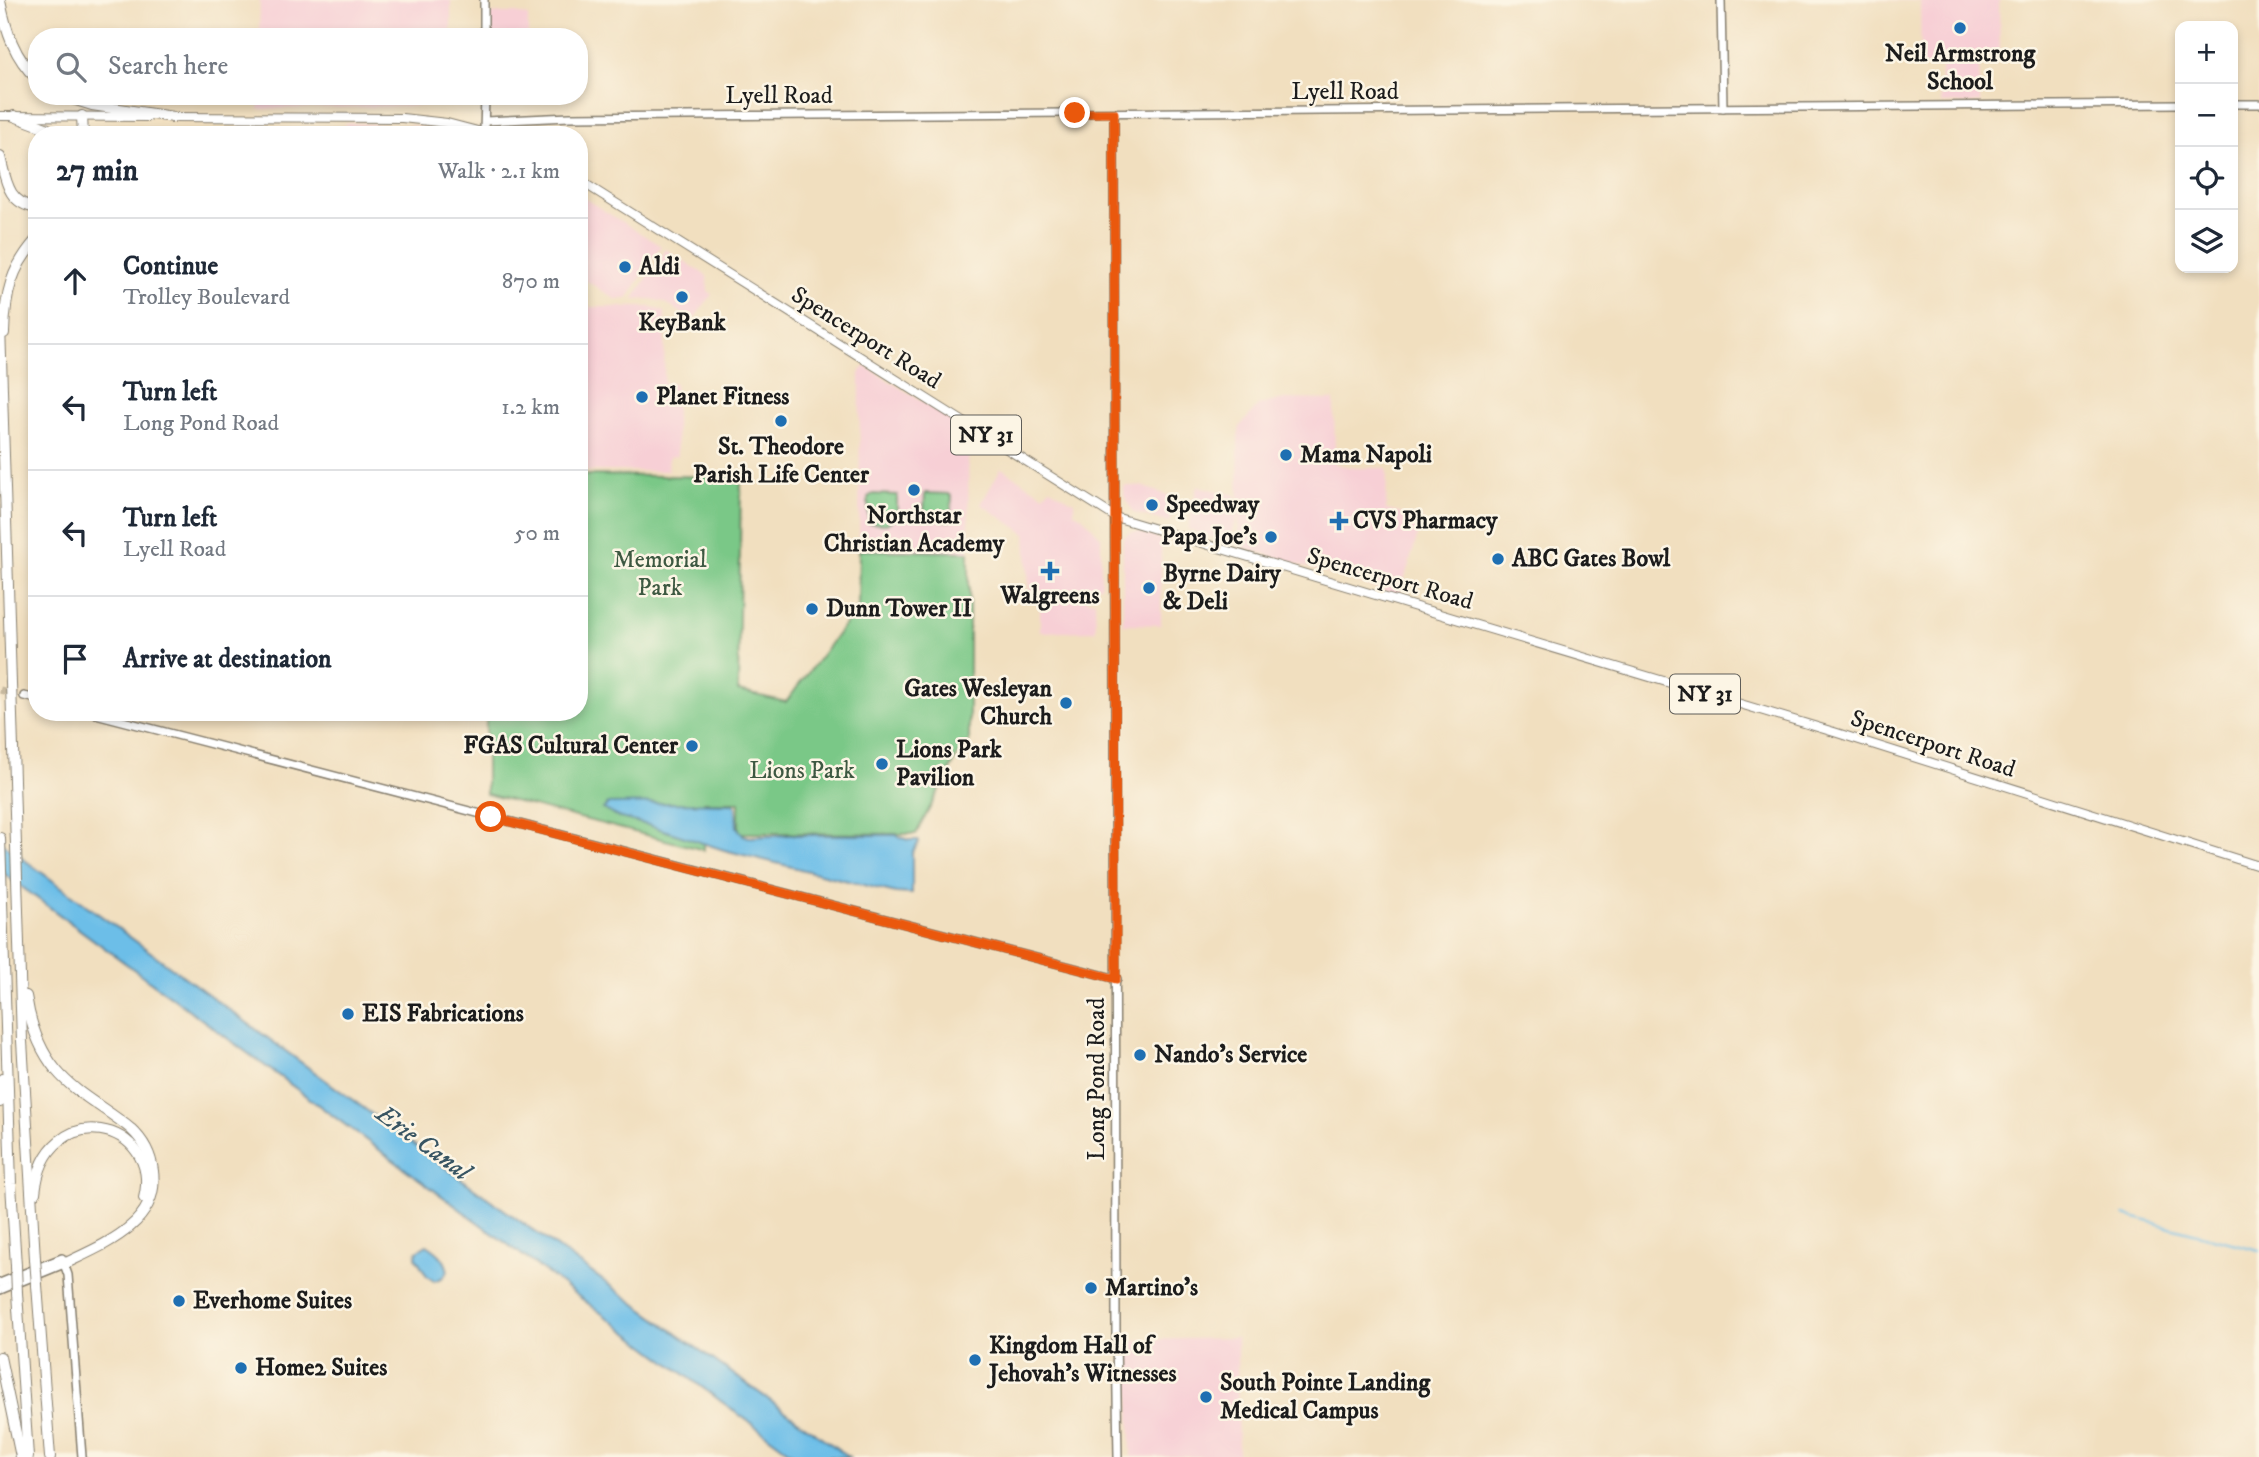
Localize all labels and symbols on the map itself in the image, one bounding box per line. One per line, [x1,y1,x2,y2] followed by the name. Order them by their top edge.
[1952,20,1968,36] marker: Neil Armstrong School
[1885,39,2037,97] place label: Neil Armstrong School
[1291,77,1399,107] street label: Lyell Road
[725,81,833,111] street label: Lyell Road
[1059,97,1090,128] route end
[638,252,680,282] place label: Aldi
[617,259,633,275] marker: Aldi
[785,280,947,396] street label: Spencerport Road
[674,289,690,305] marker: KeyBank
[638,308,727,338] place label: KeyBank
[656,382,789,412] place label: Planet Fitness
[634,389,650,405] marker: Planet Fitness
[773,413,789,429] marker: St. Theodore Parish Life Center
[951,416,1021,454] road number: NY 31
[693,432,870,490] place label: St. Theodore Parish Life Center
[1300,440,1432,470] place label: Mama Napoli
[1278,447,1294,463] marker: Mama Napoli
[906,482,922,498] marker: Northstar Christian Academy
[1166,490,1260,520] place label: Speedway
[1144,497,1160,513] marker: Speedway
[824,501,1005,559] place label: Northstar Christian Academy
[1353,506,1498,536] place label: CVS Pharmacy
[1331,513,1347,529] marker: CVS Pharmacy
[1161,522,1257,552] place label: Papa Joe's
[1263,529,1279,545] marker: Papa Joe's
[1304,541,1477,617] street label: Spencerport Road
[1511,544,1671,574] place label: ABC Gates Bowl
[613,545,708,603] park label: Memorial Park
[1490,551,1506,567] marker: ABC Gates Bowl
[1163,559,1281,617] place label: Byrne Dairy & Deli
[1042,563,1058,579] marker: Walgreens
[1141,580,1157,596] marker: Byrne Dairy & Deli
[1000,581,1100,611] place label: Walgreens
[826,594,972,624] place label: Dunn Tower II
[804,601,820,617] marker: Dunn Tower II
[904,674,1052,732] place label: Gates Wesleyan Church
[1670,674,1740,714] road number: NY 31
[1058,695,1074,711] marker: Gates Wesleyan Church
[1847,703,2019,785] street label: Spencerport Road
[463,731,679,761] place label: FGAS Cultural Center
[896,735,1003,793] place label: Lions Park Pavilion
[684,738,700,754] marker: FGAS Cultural Center
[749,756,855,786] park label: Lions Park
[874,756,890,772] marker: Lions Park Pavilion
[475,801,506,832] route start
[1082,998,1112,1160] street label: Long Pond Road
[362,999,524,1029] place label: EIS Fabrications
[340,1006,356,1022] marker: EIS Fabrications
[1154,1040,1307,1070] place label: Nando's Service
[1132,1047,1148,1063] marker: Nando's Service
[368,1096,479,1190] water label: Erie Canal
[1105,1273,1198,1303] place label: Martino's
[1083,1280,1099,1296] marker: Martino's
[193,1286,352,1316] place label: Everhome Suites
[171,1293,187,1309] marker: Everhome Suites
[986,1331,1177,1389] place label: Kingdom Hall of Jehovah’s Witnesses
[967,1352,983,1368] marker: Kingdom Hall of Jehovah’s Witnesses
[255,1353,387,1383] place label: Home2 Suites
[233,1360,249,1376] marker: Home2 Suites
[1220,1368,1431,1426] place label: South Pointe Landing Medical Campus
[1198,1389,1214,1405] marker: South Pointe Landing Medical Campus

